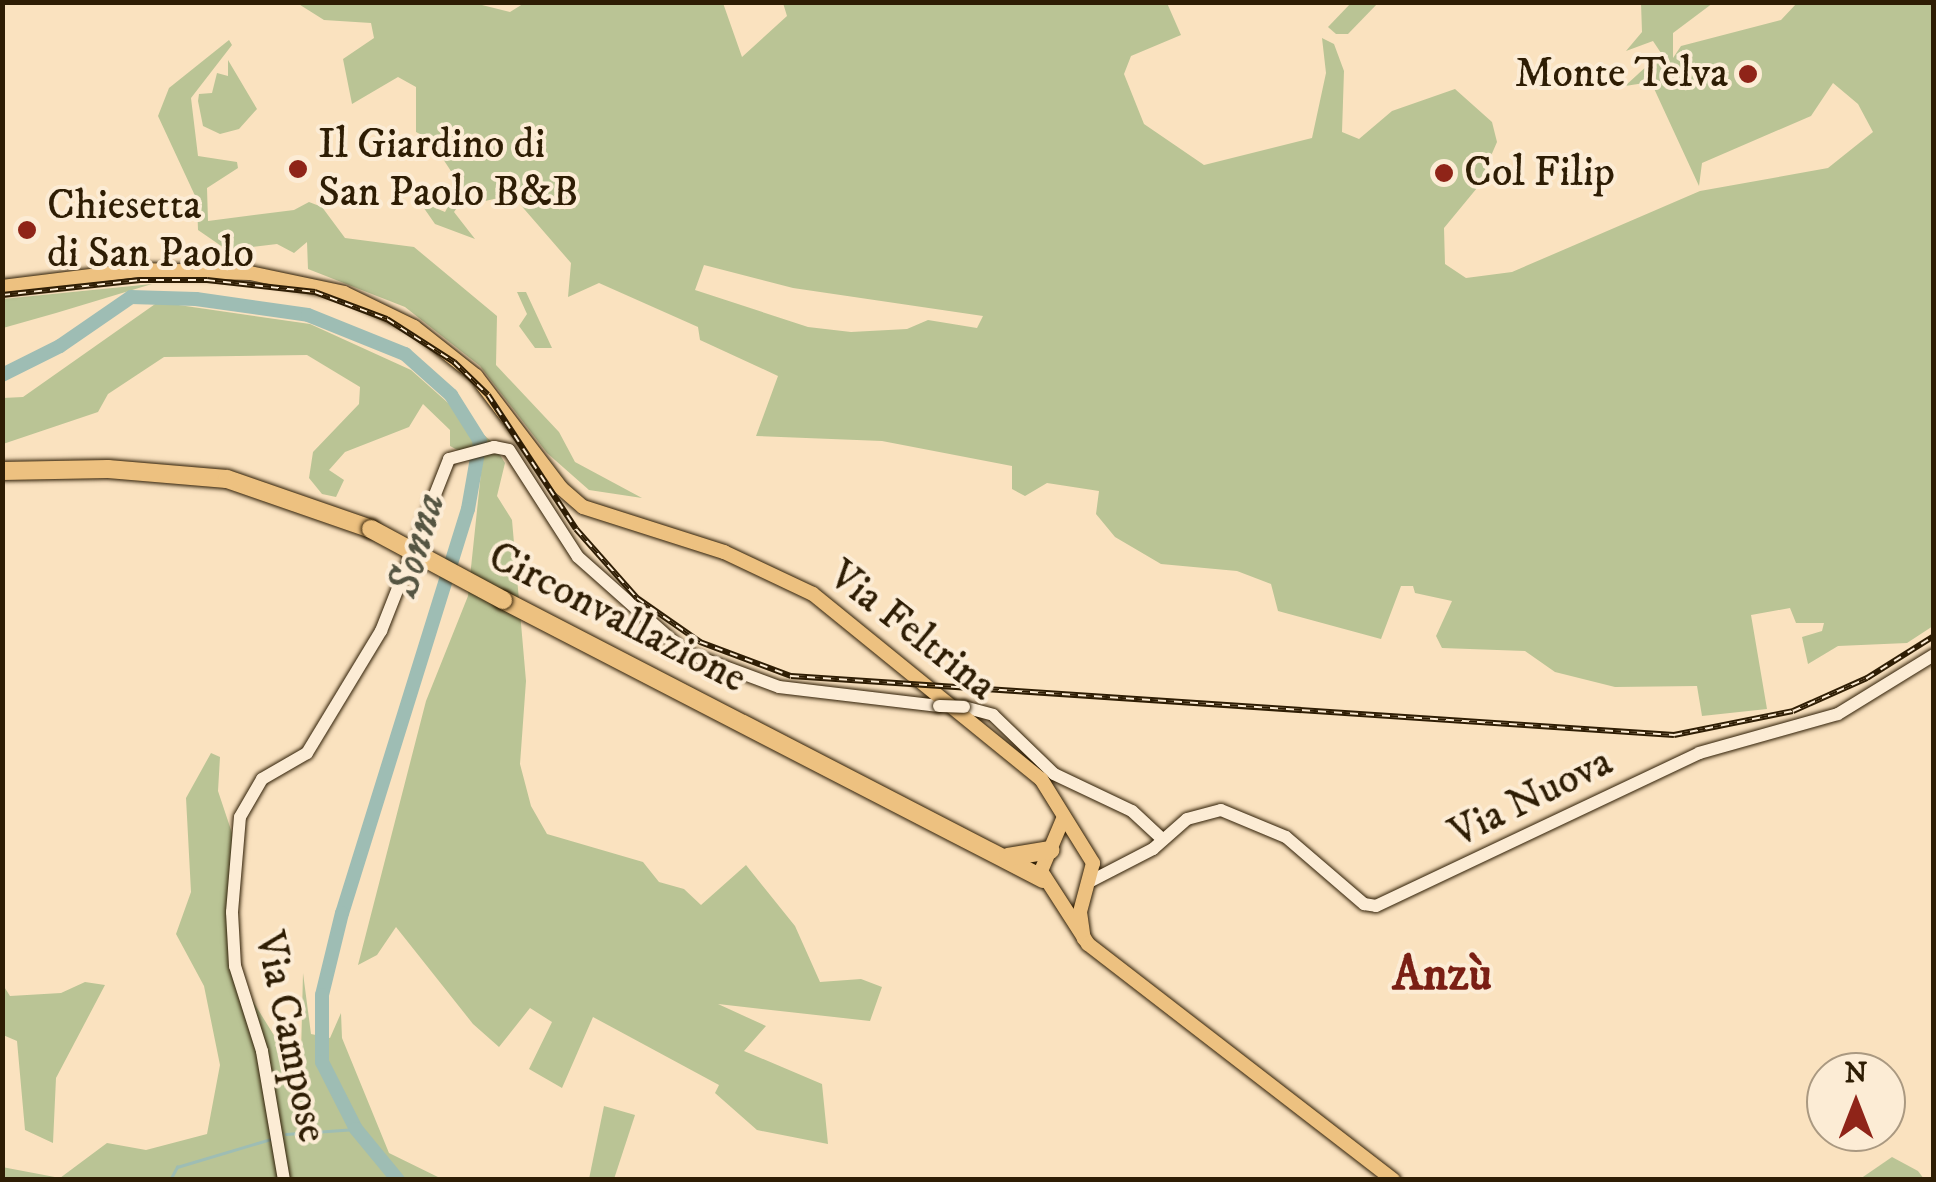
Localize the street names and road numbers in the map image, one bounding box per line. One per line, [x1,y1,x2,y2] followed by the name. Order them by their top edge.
[480,531,754,705] street label: Circonvallazione
[818,550,1006,712] street label: Via Feltrina
[1442,737,1620,859] street label: Via Nuova
[243,927,337,1147] street label: Via Campose

